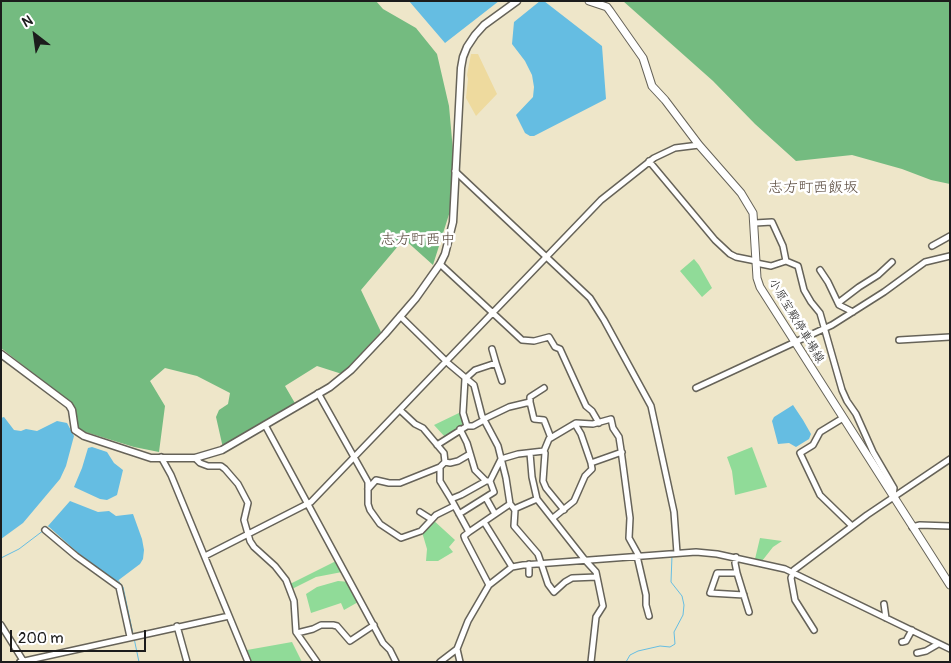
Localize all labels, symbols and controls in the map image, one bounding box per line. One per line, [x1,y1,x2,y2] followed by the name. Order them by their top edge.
[10,10,60,60] north arrow
[19,12,36,31] text: N
[768,179,858,197] district label: 志方町西飯坂
[381,231,455,249] district label: 志方町西中
[765,276,827,366] street label: 小原宝殿停車場線
[12,620,149,652] scale bar
[18,629,63,648] text: 200 m

